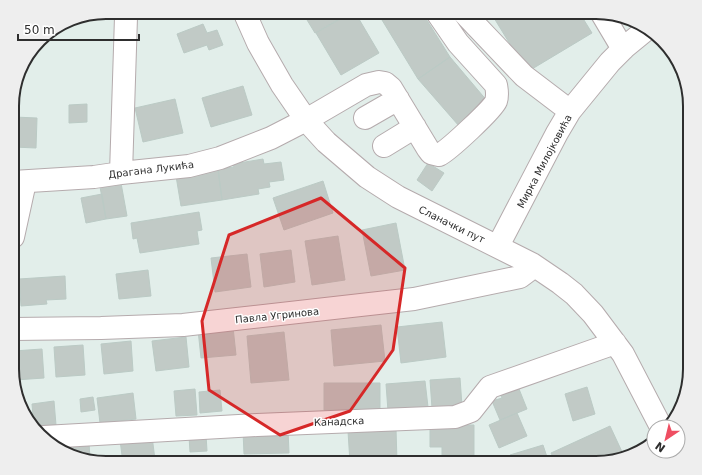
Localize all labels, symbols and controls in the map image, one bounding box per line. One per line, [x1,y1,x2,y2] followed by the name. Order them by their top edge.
[18,16,139,42] scale bar
[24,23,55,37] text: 50 m
[515,113,574,210] street label: Мирка Милојковића
[108,159,194,180] street label: Драгана Лукића
[417,204,487,245] street label: Сланачки пут
[235,306,319,325] street label: Павла Угринова
[314,415,364,428] street label: Канадска
[646,419,686,459] north arrow
[653,439,668,455] text: N

